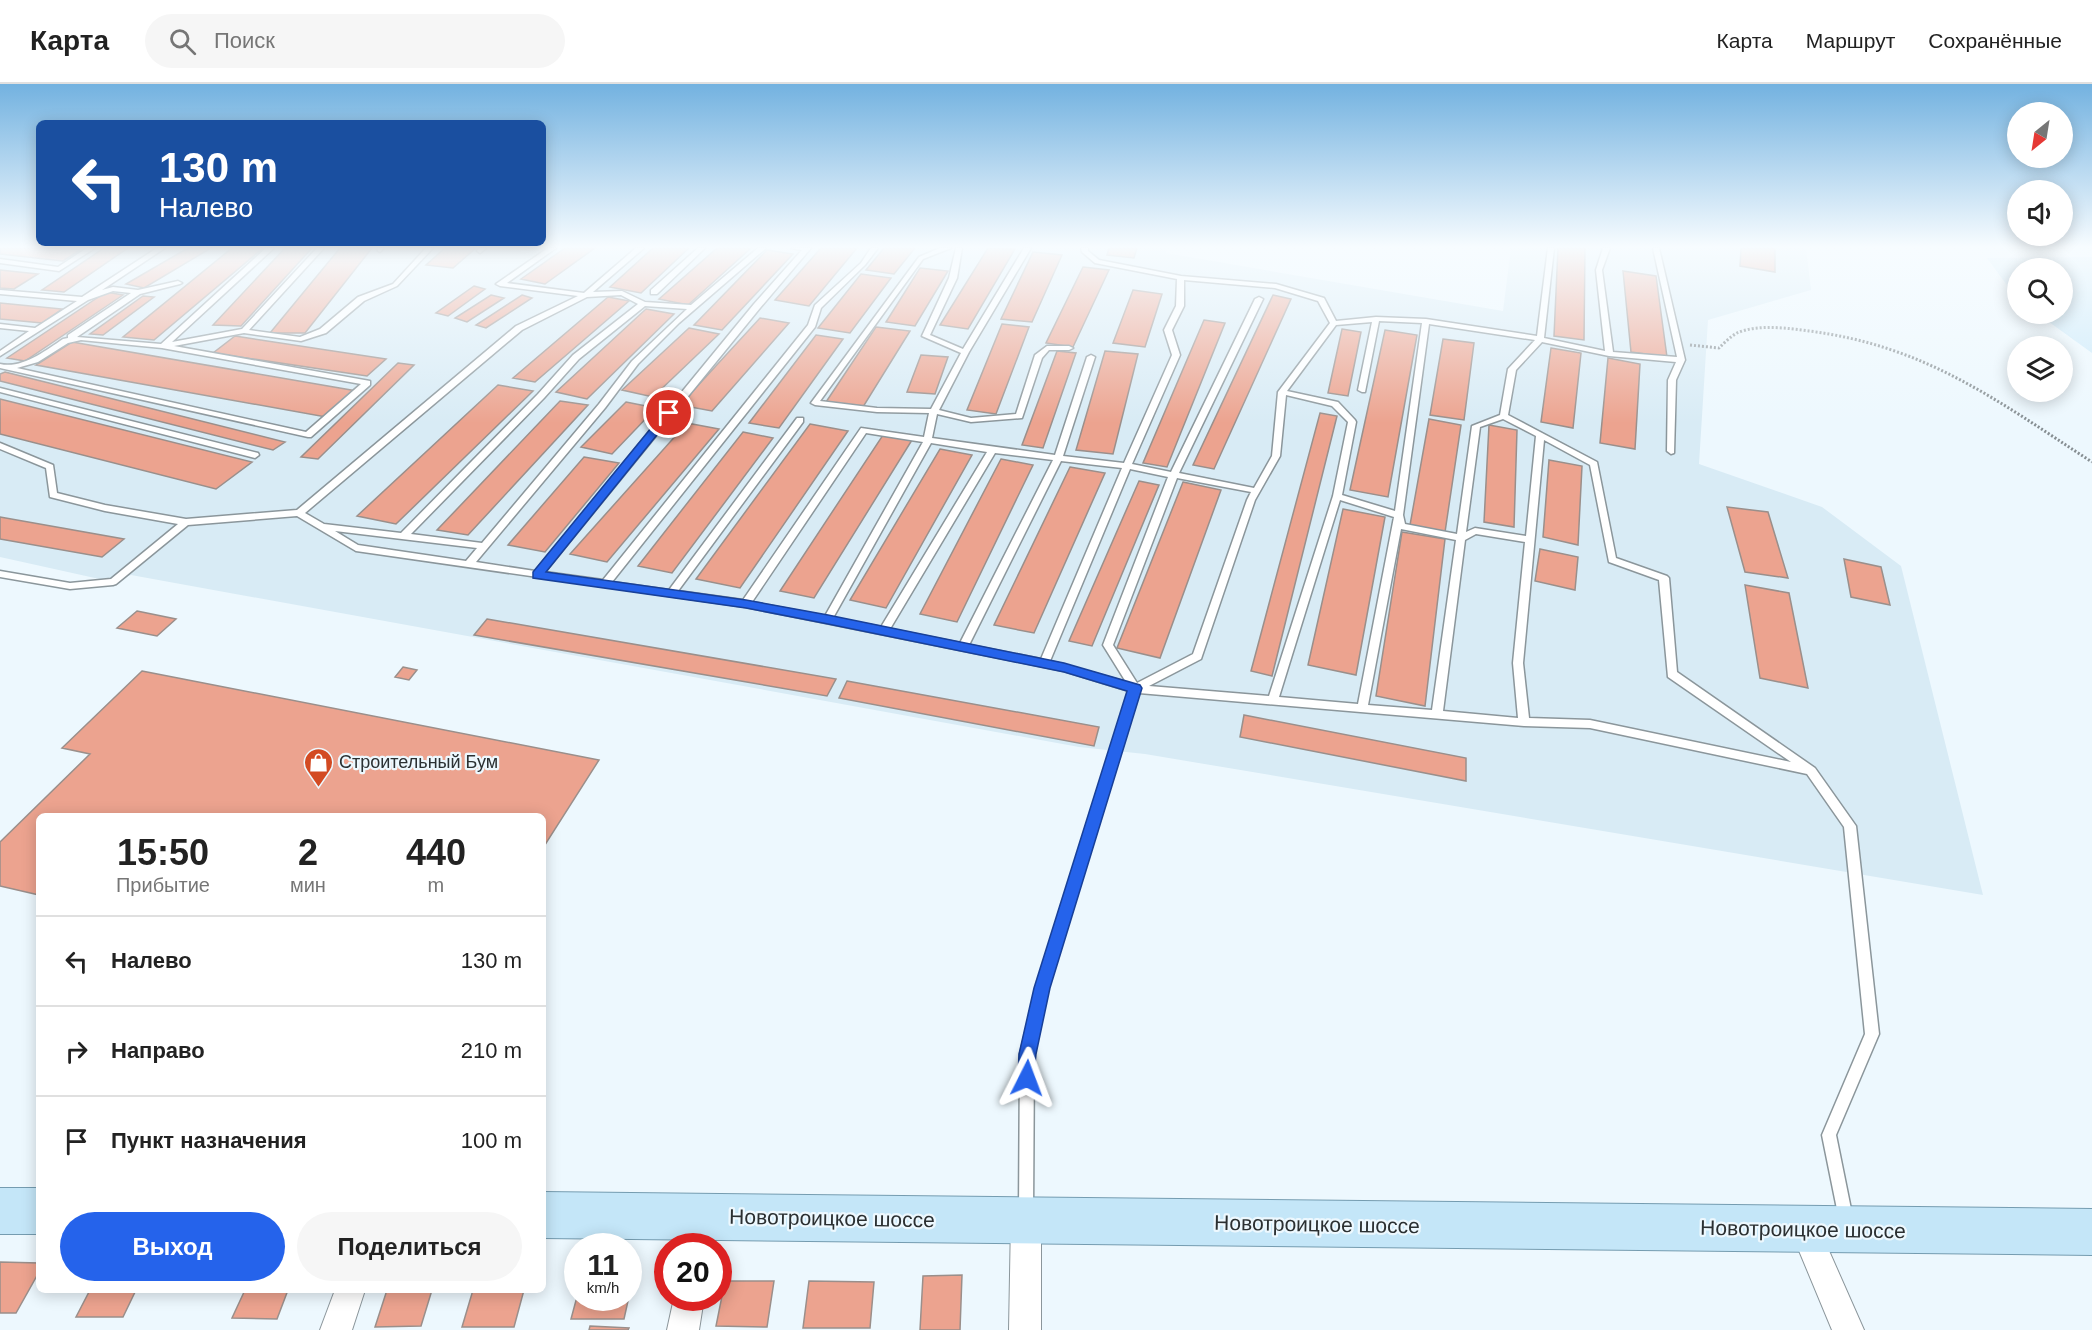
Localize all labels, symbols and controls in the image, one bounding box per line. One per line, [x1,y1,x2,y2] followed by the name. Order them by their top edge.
[145,14,565,68] search box
[30,25,109,56] text: Карта
[166,25,199,58] icon: search
[214,28,275,53] text: Поиск
[1717,29,1773,52] text: Карта
[1806,29,1895,52] text: Маршрут
[1928,29,2062,52] text: Сохранённые
[2007,102,2073,168] north arrow
[2007,102,2073,402] map controls
[60,144,138,222] icon: left
[159,144,278,191] text: 130 m
[2007,180,2073,246] button: sound
[159,193,253,223] text: Налево
[2007,258,2073,324] button: search
[2007,336,2073,402] button: layers
[643,387,694,438] pin
[652,396,685,429] icon: arrive
[302,746,334,788] shop icon: Строительный Бум
[339,752,498,772] place label: Строительный Бум
[117,832,209,873] text: 15:50
[298,832,318,873] text: 2
[406,832,466,873] text: 440
[116,874,210,896] text: Прибытие
[290,874,326,896] text: мин
[428,874,444,896] text: m
[60,945,93,978] icon: left
[111,948,192,973] text: Налево
[461,948,522,973] text: 130 m
[60,1035,93,1068] icon: right
[111,1038,205,1063] text: Направо
[461,1038,522,1063] text: 210 m
[995,1046,1059,1110] position arrow
[60,1125,93,1158] icon: arrive
[111,1128,307,1153] text: Пункт назначения
[461,1128,522,1153] text: 100 m
[729,1205,935,1231] street label: Новотроицкое шоссе
[1214,1211,1420,1237] street label: Новотроицкое шоссе
[60,1212,285,1281] button: Выход
[297,1212,522,1281] button: Поделиться
[1700,1216,1906,1242] street label: Новотроицкое шоссе
[654,1233,732,1311] speed limit sign: 20
[587,1248,619,1281] text: 11
[587,1279,619,1296] text: km/h

